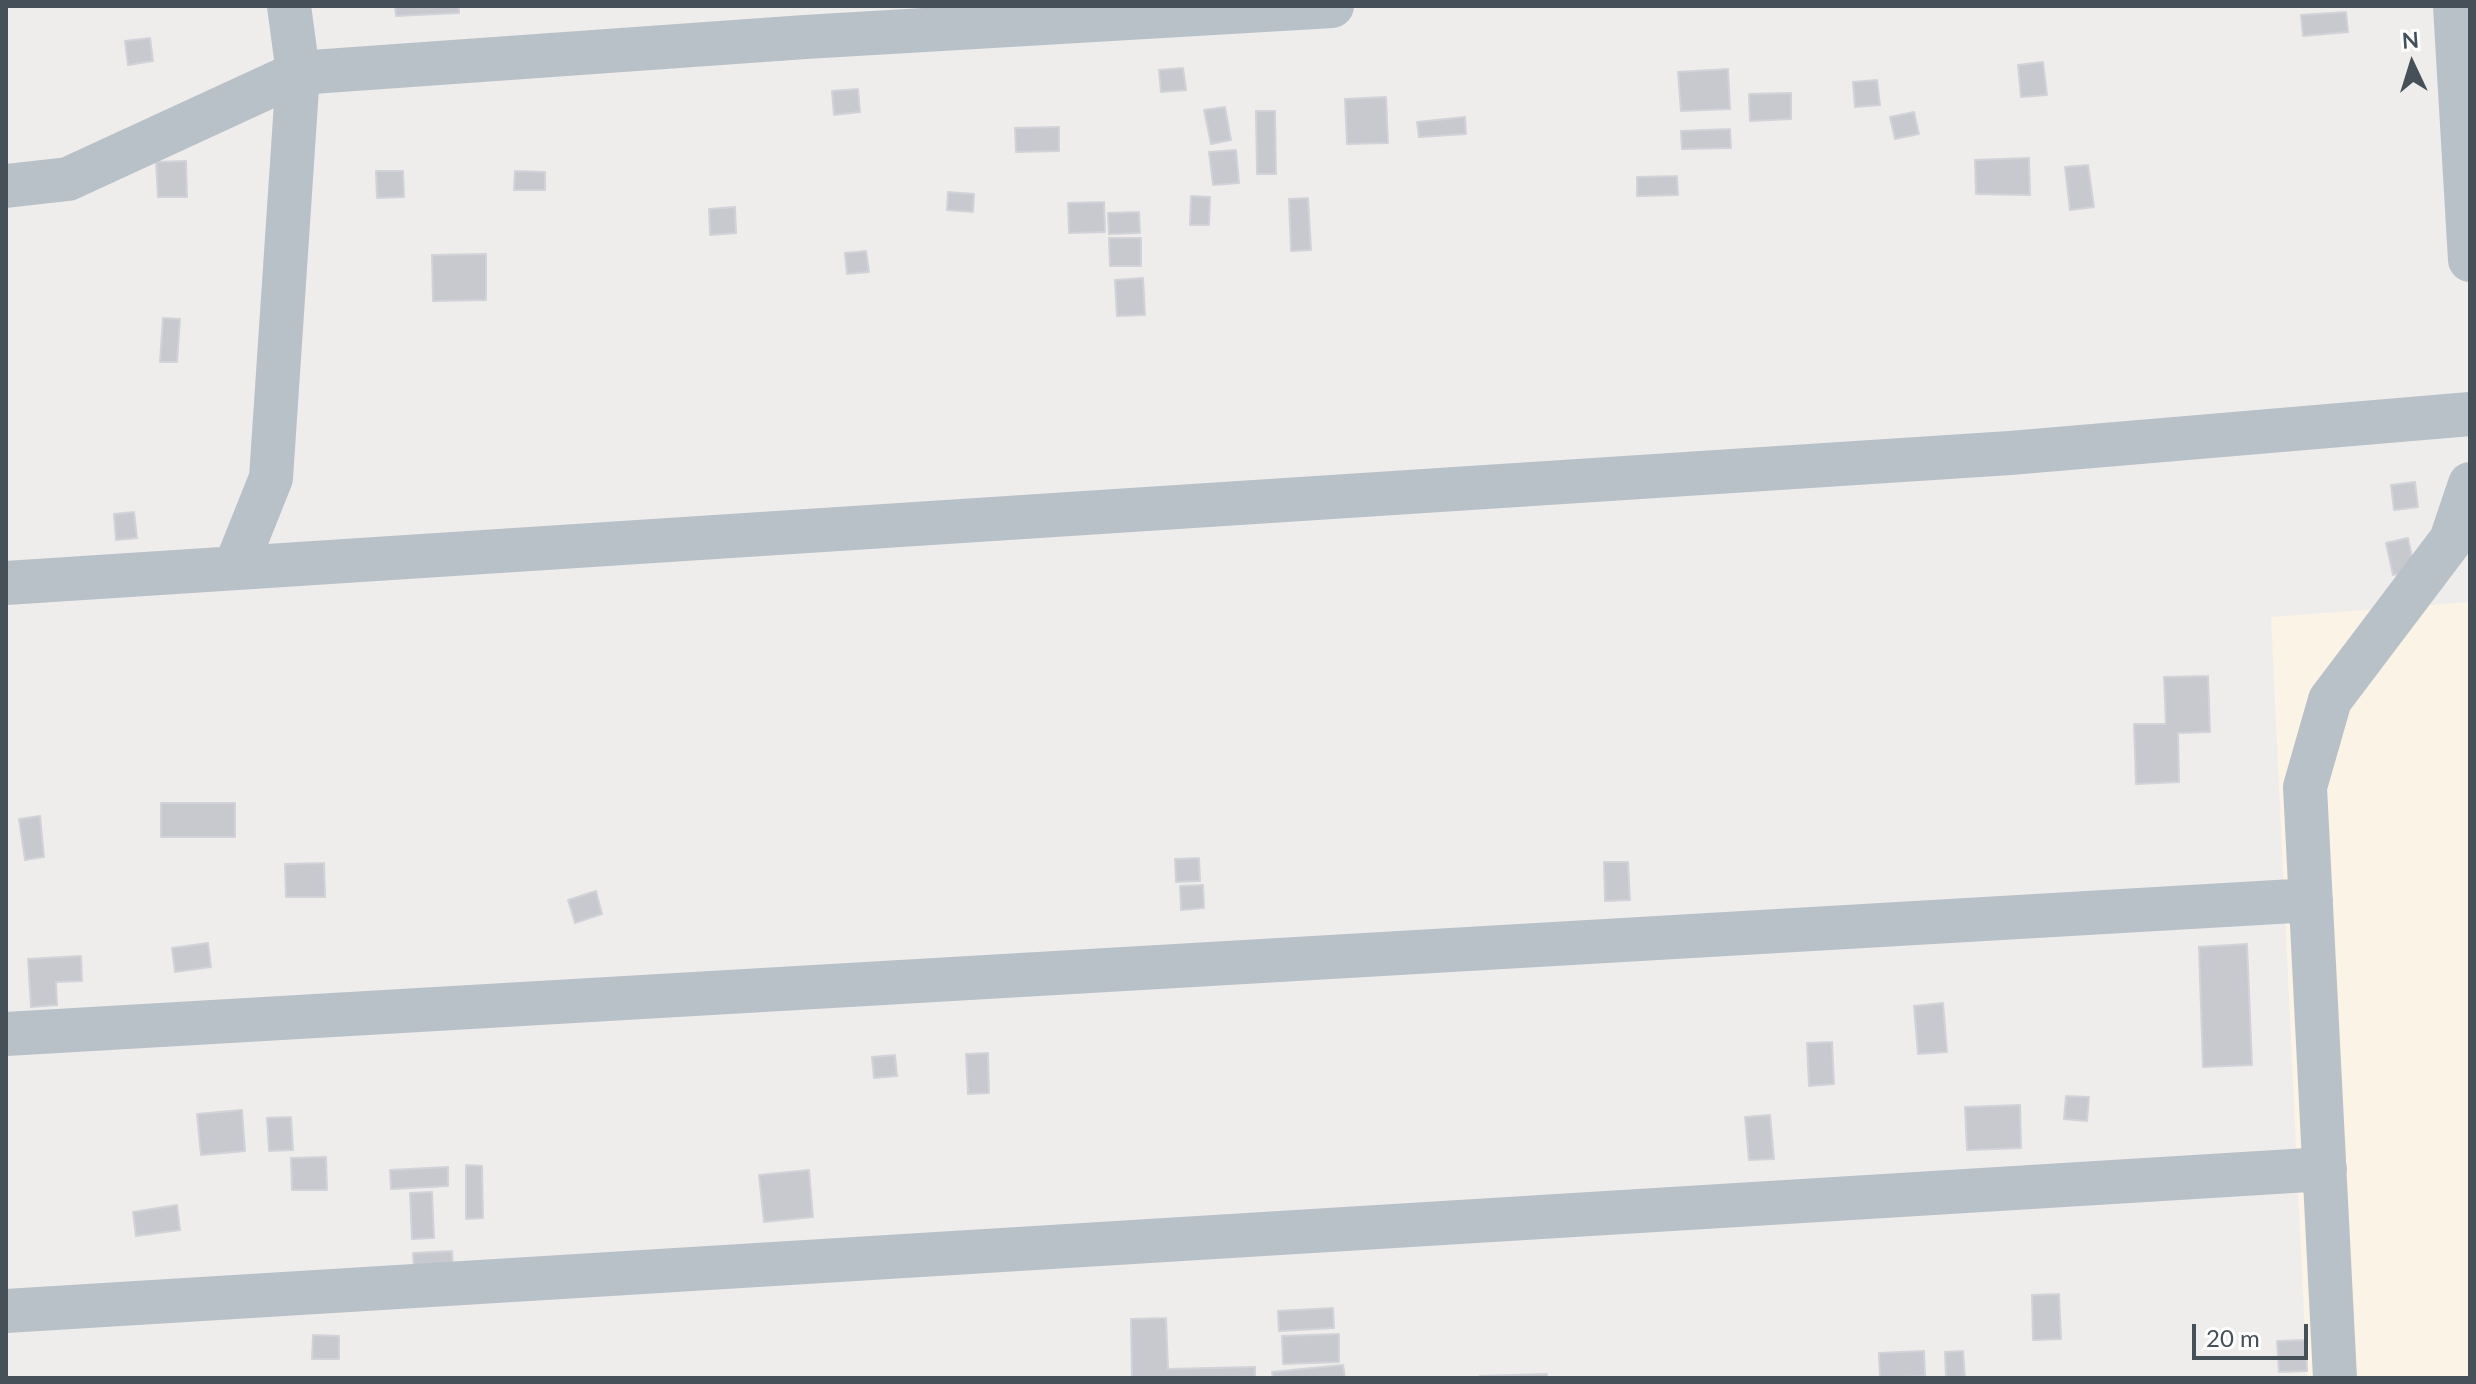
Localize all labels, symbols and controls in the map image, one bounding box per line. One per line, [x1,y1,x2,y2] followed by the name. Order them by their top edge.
[2372,24,2452,104] north arrow
[2401,26,2420,54] text: N
[2196,1308,2312,1358] scale bar
[2206,1323,2260,1352] text: 20 m

